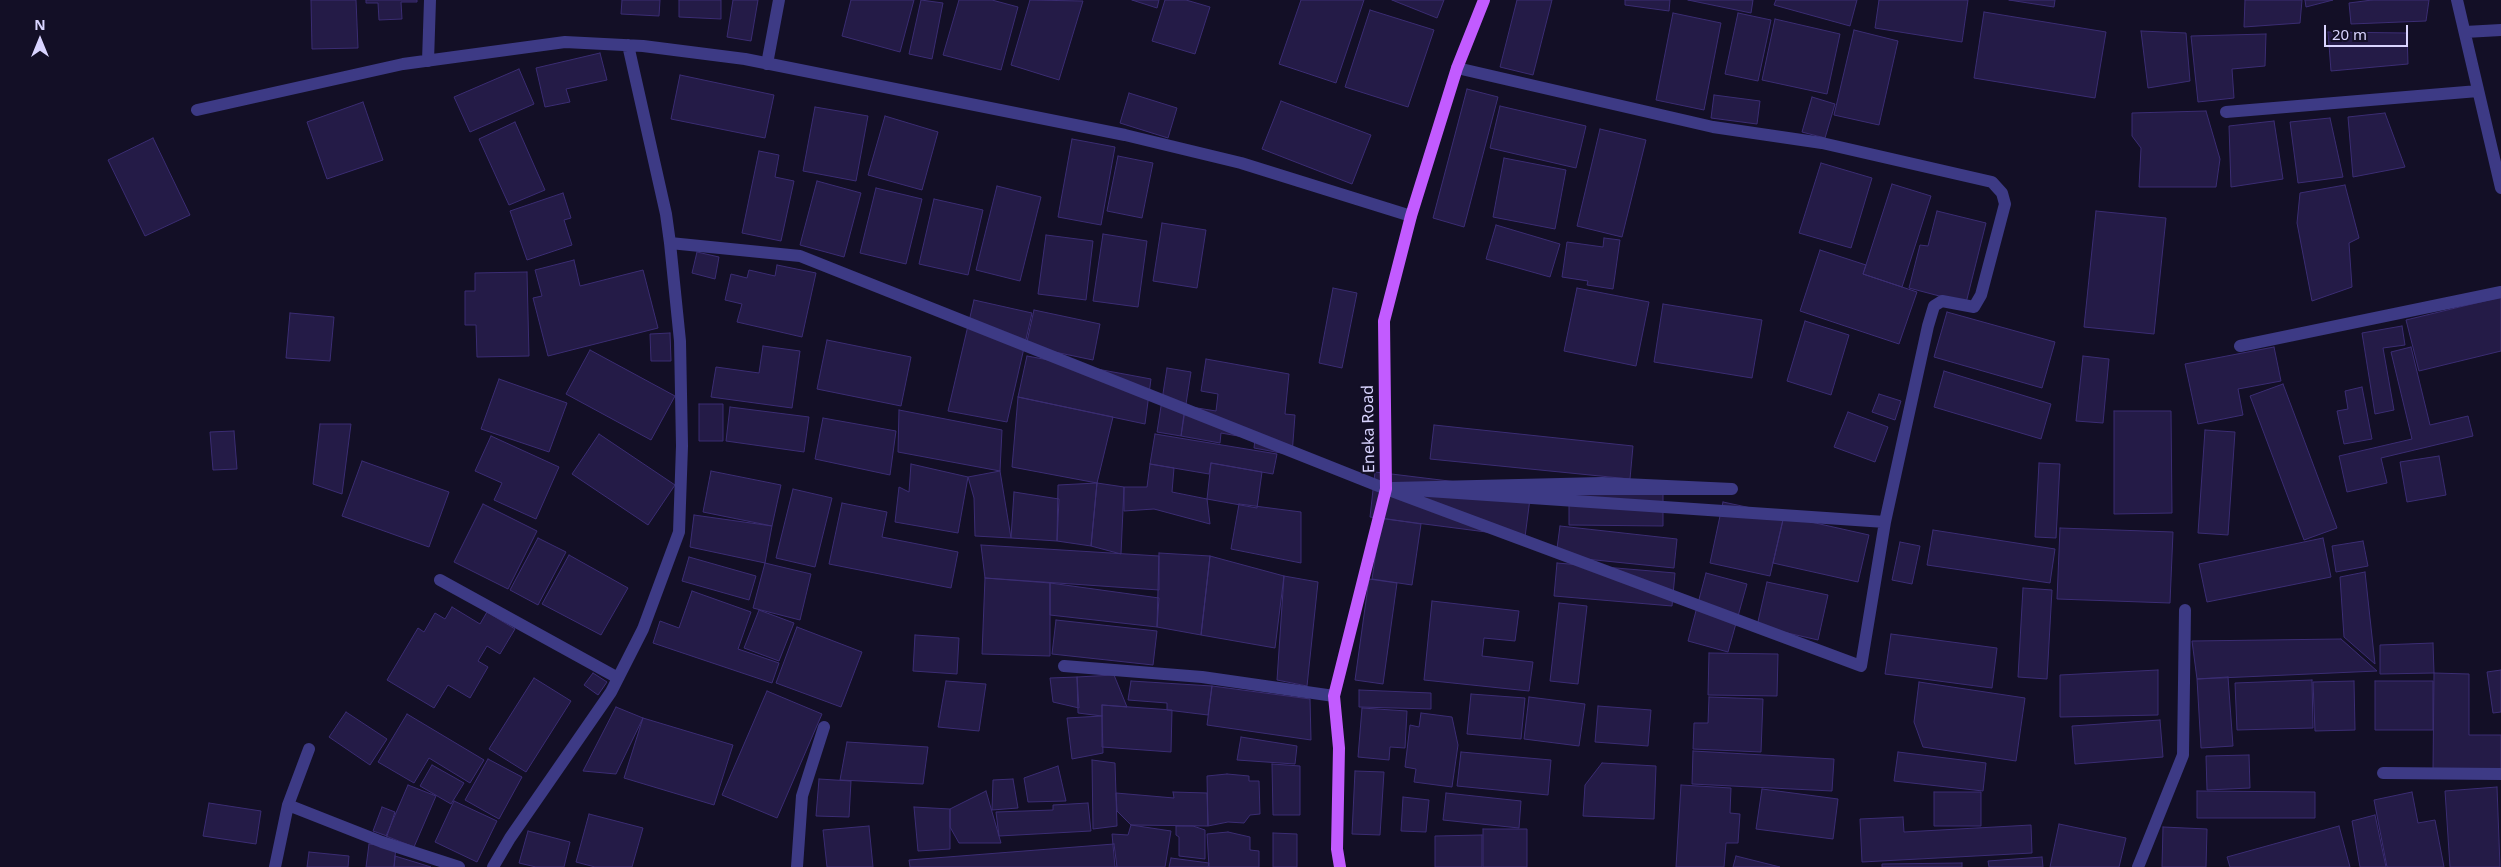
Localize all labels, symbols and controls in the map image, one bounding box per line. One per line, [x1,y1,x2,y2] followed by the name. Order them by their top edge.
[15,15,65,65] north arrow
[34,15,46,34] text: N
[2326,15,2410,47] scale bar
[2332,24,2367,44] text: 20 m
[1359,385,1379,473] street label: Eneka Road

